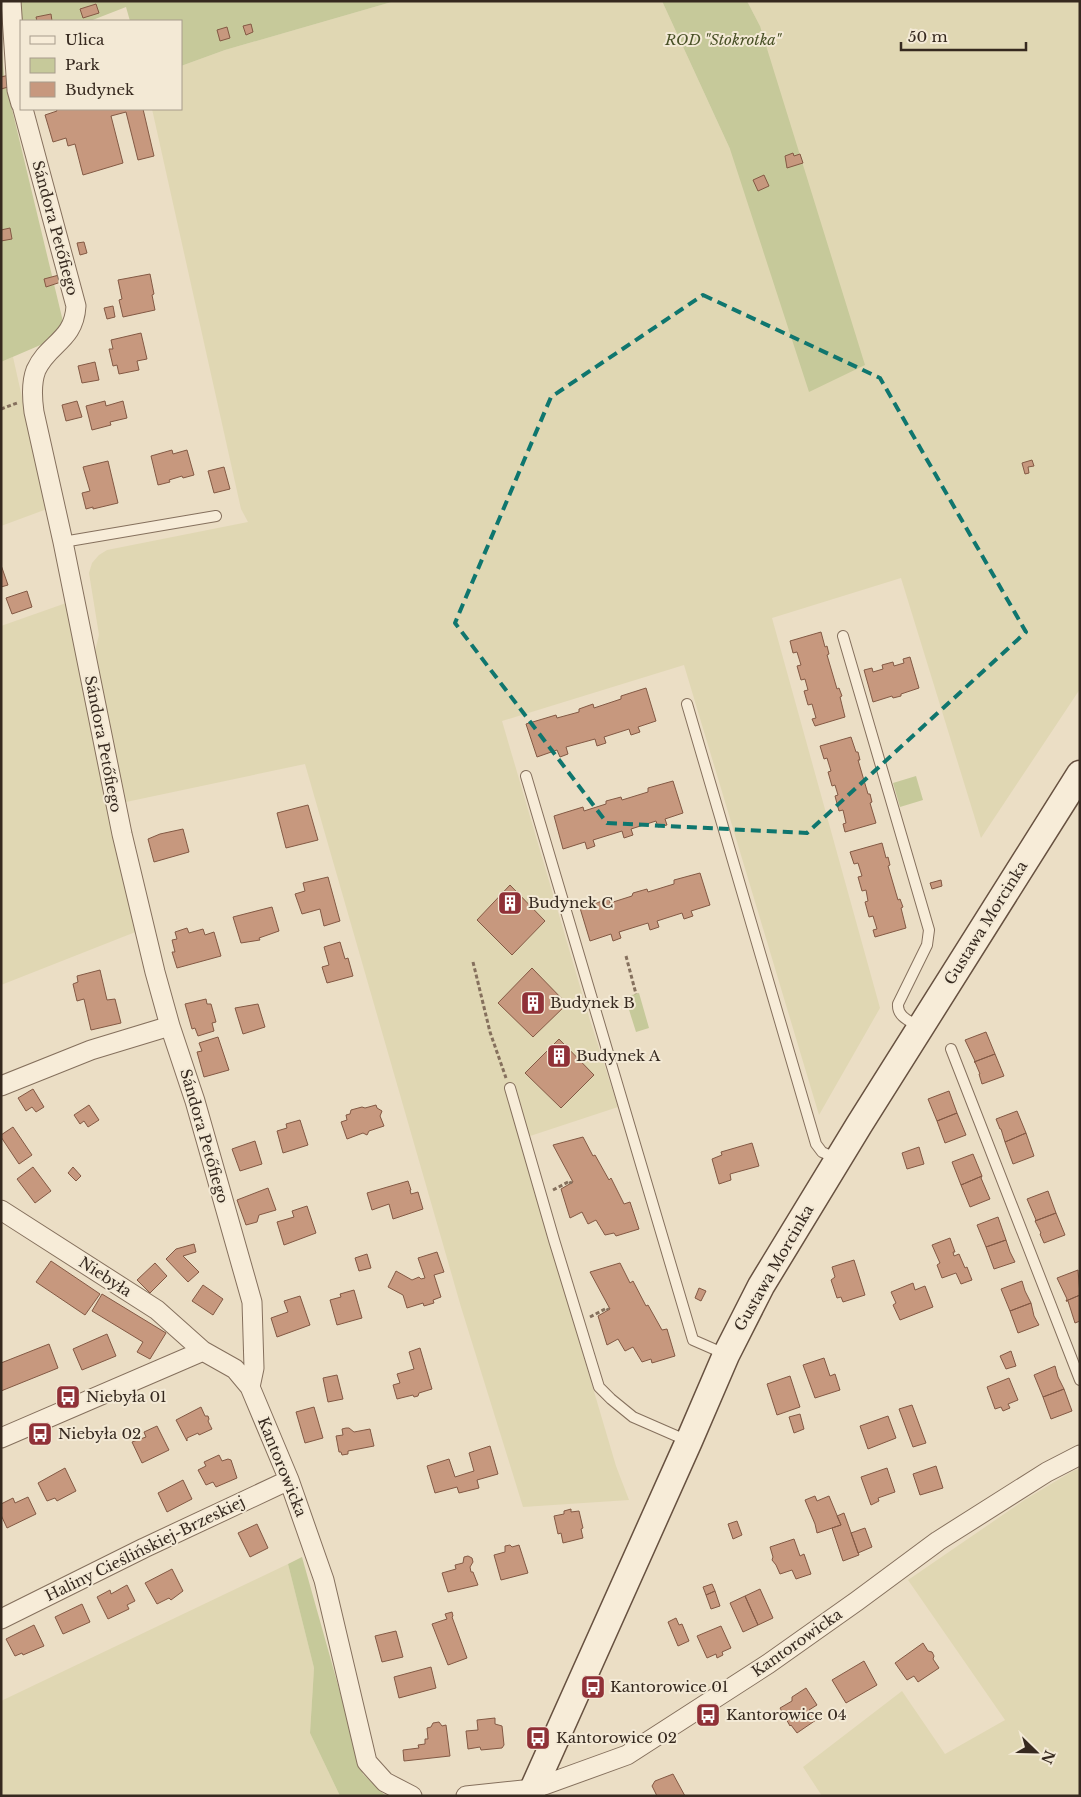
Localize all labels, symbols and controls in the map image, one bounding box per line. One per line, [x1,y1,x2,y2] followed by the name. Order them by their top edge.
[20,20,182,110] legend
[901,20,1026,52] scale bar
[908,27,948,46] text: 50 m
[65,30,105,49] text: Ulica
[664,30,783,49] park label: ROD "Stokrotka"
[65,55,101,74] text: Park
[65,80,135,99] text: Budynek
[28,158,83,298] street label: Sándora Petőfiego
[81,674,126,814] street label: Sándora Petőfiego
[940,857,1032,988] street label: Gustawa Morcinka
[497,890,523,916] building icon: Budynek C
[528,893,613,912] place label: Budynek C
[520,990,546,1016] building icon: Budynek B
[550,993,635,1012] place label: Budynek B
[546,1043,572,1069] building icon: Budynek A
[576,1046,661,1065] place label: Budynek A
[176,1066,233,1205] street label: Sándora Petőfiego
[730,1201,818,1334] street label: Gustawa Morcinka
[75,1252,136,1301] street label: Niebyła
[55,1384,81,1410] bus stop icon: Niebyła 01
[86,1387,167,1406] place label: Niebyła 01
[254,1414,311,1520] street label: Kantorowicka
[27,1421,53,1447] bus stop icon: Niebyła 02
[58,1424,141,1443] place label: Niebyła 02
[42,1492,248,1605] street label: Haliny Cieślińskiej-Brzeskiej
[748,1604,846,1681] street label: Kantorowicka
[580,1674,606,1700] bus stop icon: Kantorowice 01
[610,1677,729,1696] place label: Kantorowice 01
[695,1702,721,1728] bus stop icon: Kantorowice 04
[726,1705,847,1724] place label: Kantorowice 04
[525,1725,551,1751] bus stop icon: Kantorowice 02
[1011,1727,1061,1777] north arrow
[556,1728,677,1747] place label: Kantorowice 02
[1037,1748,1059,1767] text: N

